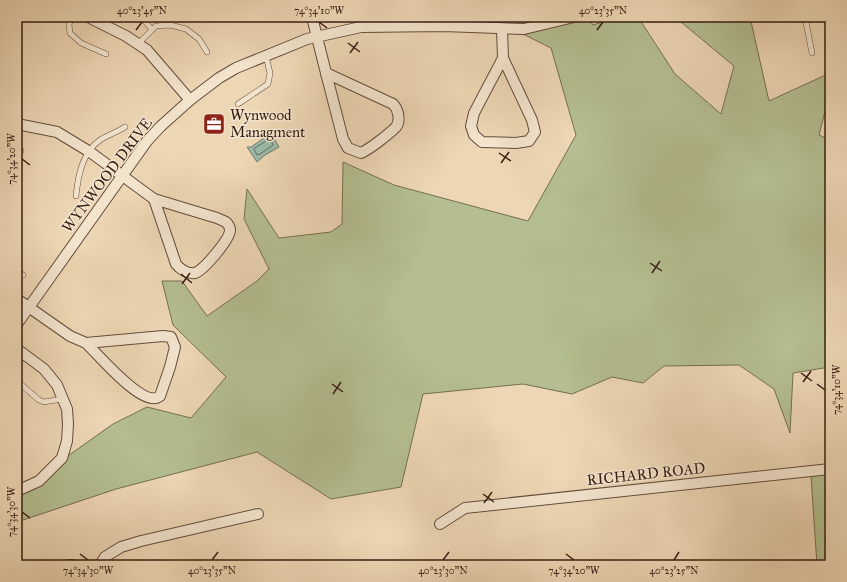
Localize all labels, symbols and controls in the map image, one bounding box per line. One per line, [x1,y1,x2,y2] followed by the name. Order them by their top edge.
[117,5,167,17] text: 40°23'45"N
[294,5,345,17] text: 74°34'10"W
[579,5,628,17] text: 40°23'35"N
[230,106,306,141] place label: Wynwood Managment
[201,111,227,137] office icon: Wynwood Managment
[58,114,156,236] street label: WYNWOOD DRIVE
[6,133,18,185] text: 74°34'20"W
[831,364,843,415] text: 74°34'10"W
[586,459,706,489] street label: RICHARD ROAD
[6,486,18,537] text: 74°34'30"W
[63,565,114,577] text: 74°34'30"W
[188,565,237,577] text: 40°23'35"N
[418,565,468,577] text: 40°23'30"N
[548,565,600,577] text: 74°34'20"W
[649,565,699,577] text: 40°23'25"N

